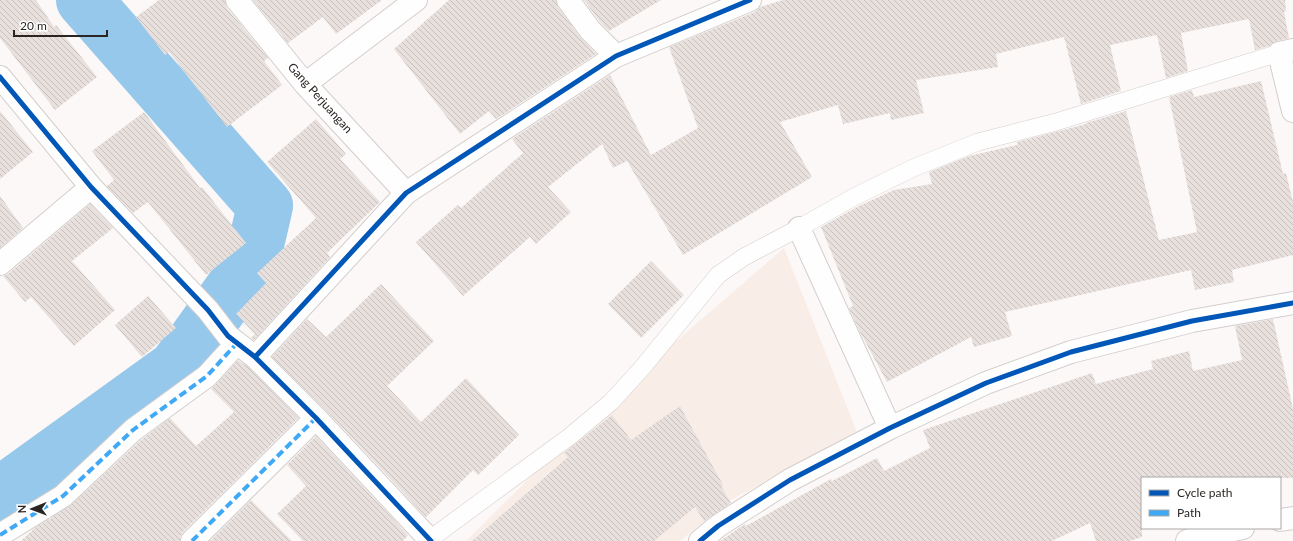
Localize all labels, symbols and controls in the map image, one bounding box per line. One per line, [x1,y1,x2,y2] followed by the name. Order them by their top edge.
[14,12,107,38] scale bar
[20,18,47,33] text: 20 m
[285,59,356,136] street label: Gang Perjuangan
[1141,477,1281,529] legend
[1177,485,1232,500] text: Cycle path
[12,489,52,529] north arrow
[15,505,28,514] text: N
[1177,505,1201,520] text: Path

